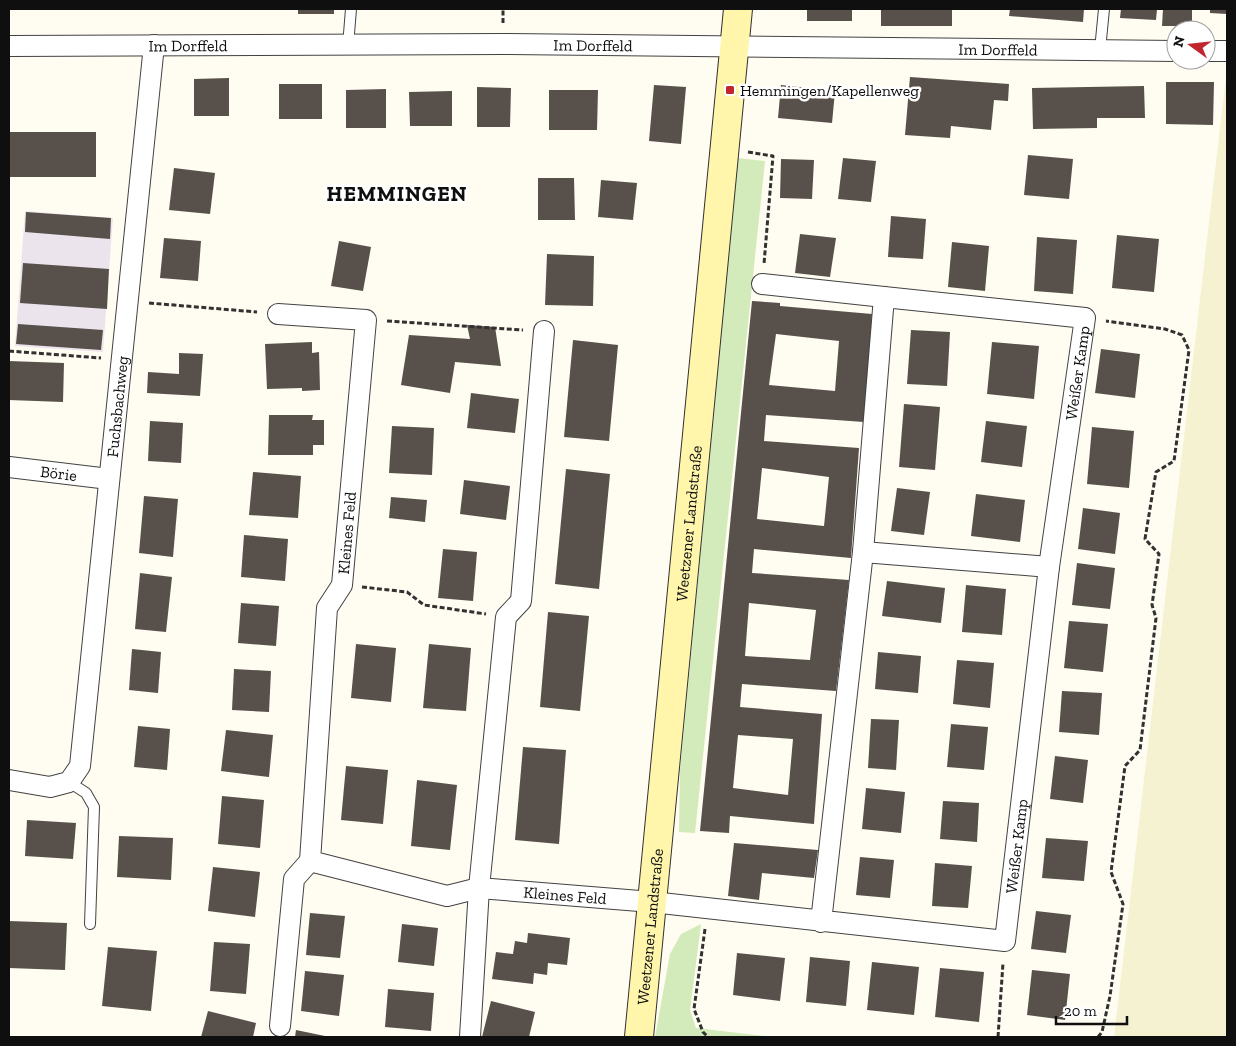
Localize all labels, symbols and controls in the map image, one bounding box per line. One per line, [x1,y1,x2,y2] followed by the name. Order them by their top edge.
[1166,20,1216,70] north arrow
[1169,34,1189,49] text: N
[553,35,633,55] street label: Im Dorffeld
[148,36,228,55] street label: Im Dorffeld
[958,39,1038,59] street label: Im Dorffeld
[740,81,919,100] place label: Hemmingen/Kapellenweg
[724,84,736,96] marker: Hemmingen/Kapellenweg
[326,181,468,206] district label: HEMMINGEN
[1061,324,1093,421] street label: Weißer Kamp
[102,355,132,458] street label: Fuchsbachweg
[671,444,705,602] street label: Weetzener Landstraße
[39,461,78,485] street label: Börie
[334,491,360,575] street label: Kleines Feld
[1001,798,1031,894] street label: Weißer Kamp
[633,848,667,1005] street label: Weetzener Landstraße
[523,882,607,908] street label: Kleines Feld
[1056,994,1127,1026] scale bar
[1064,1002,1097,1020] text: 20 m

